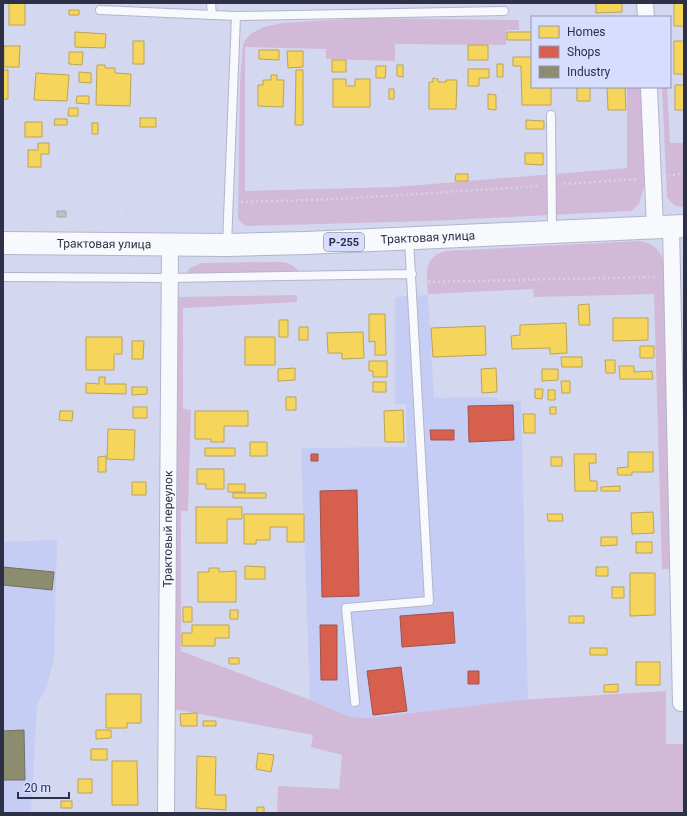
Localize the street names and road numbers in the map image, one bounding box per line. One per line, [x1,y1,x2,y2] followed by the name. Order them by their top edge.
[380,228,475,247] street label: Трактовая улица
[324,233,364,251] road number: Р-255
[57,236,151,251] street label: Трактовая улица
[161,470,175,588] street label: Трактовый переулок

